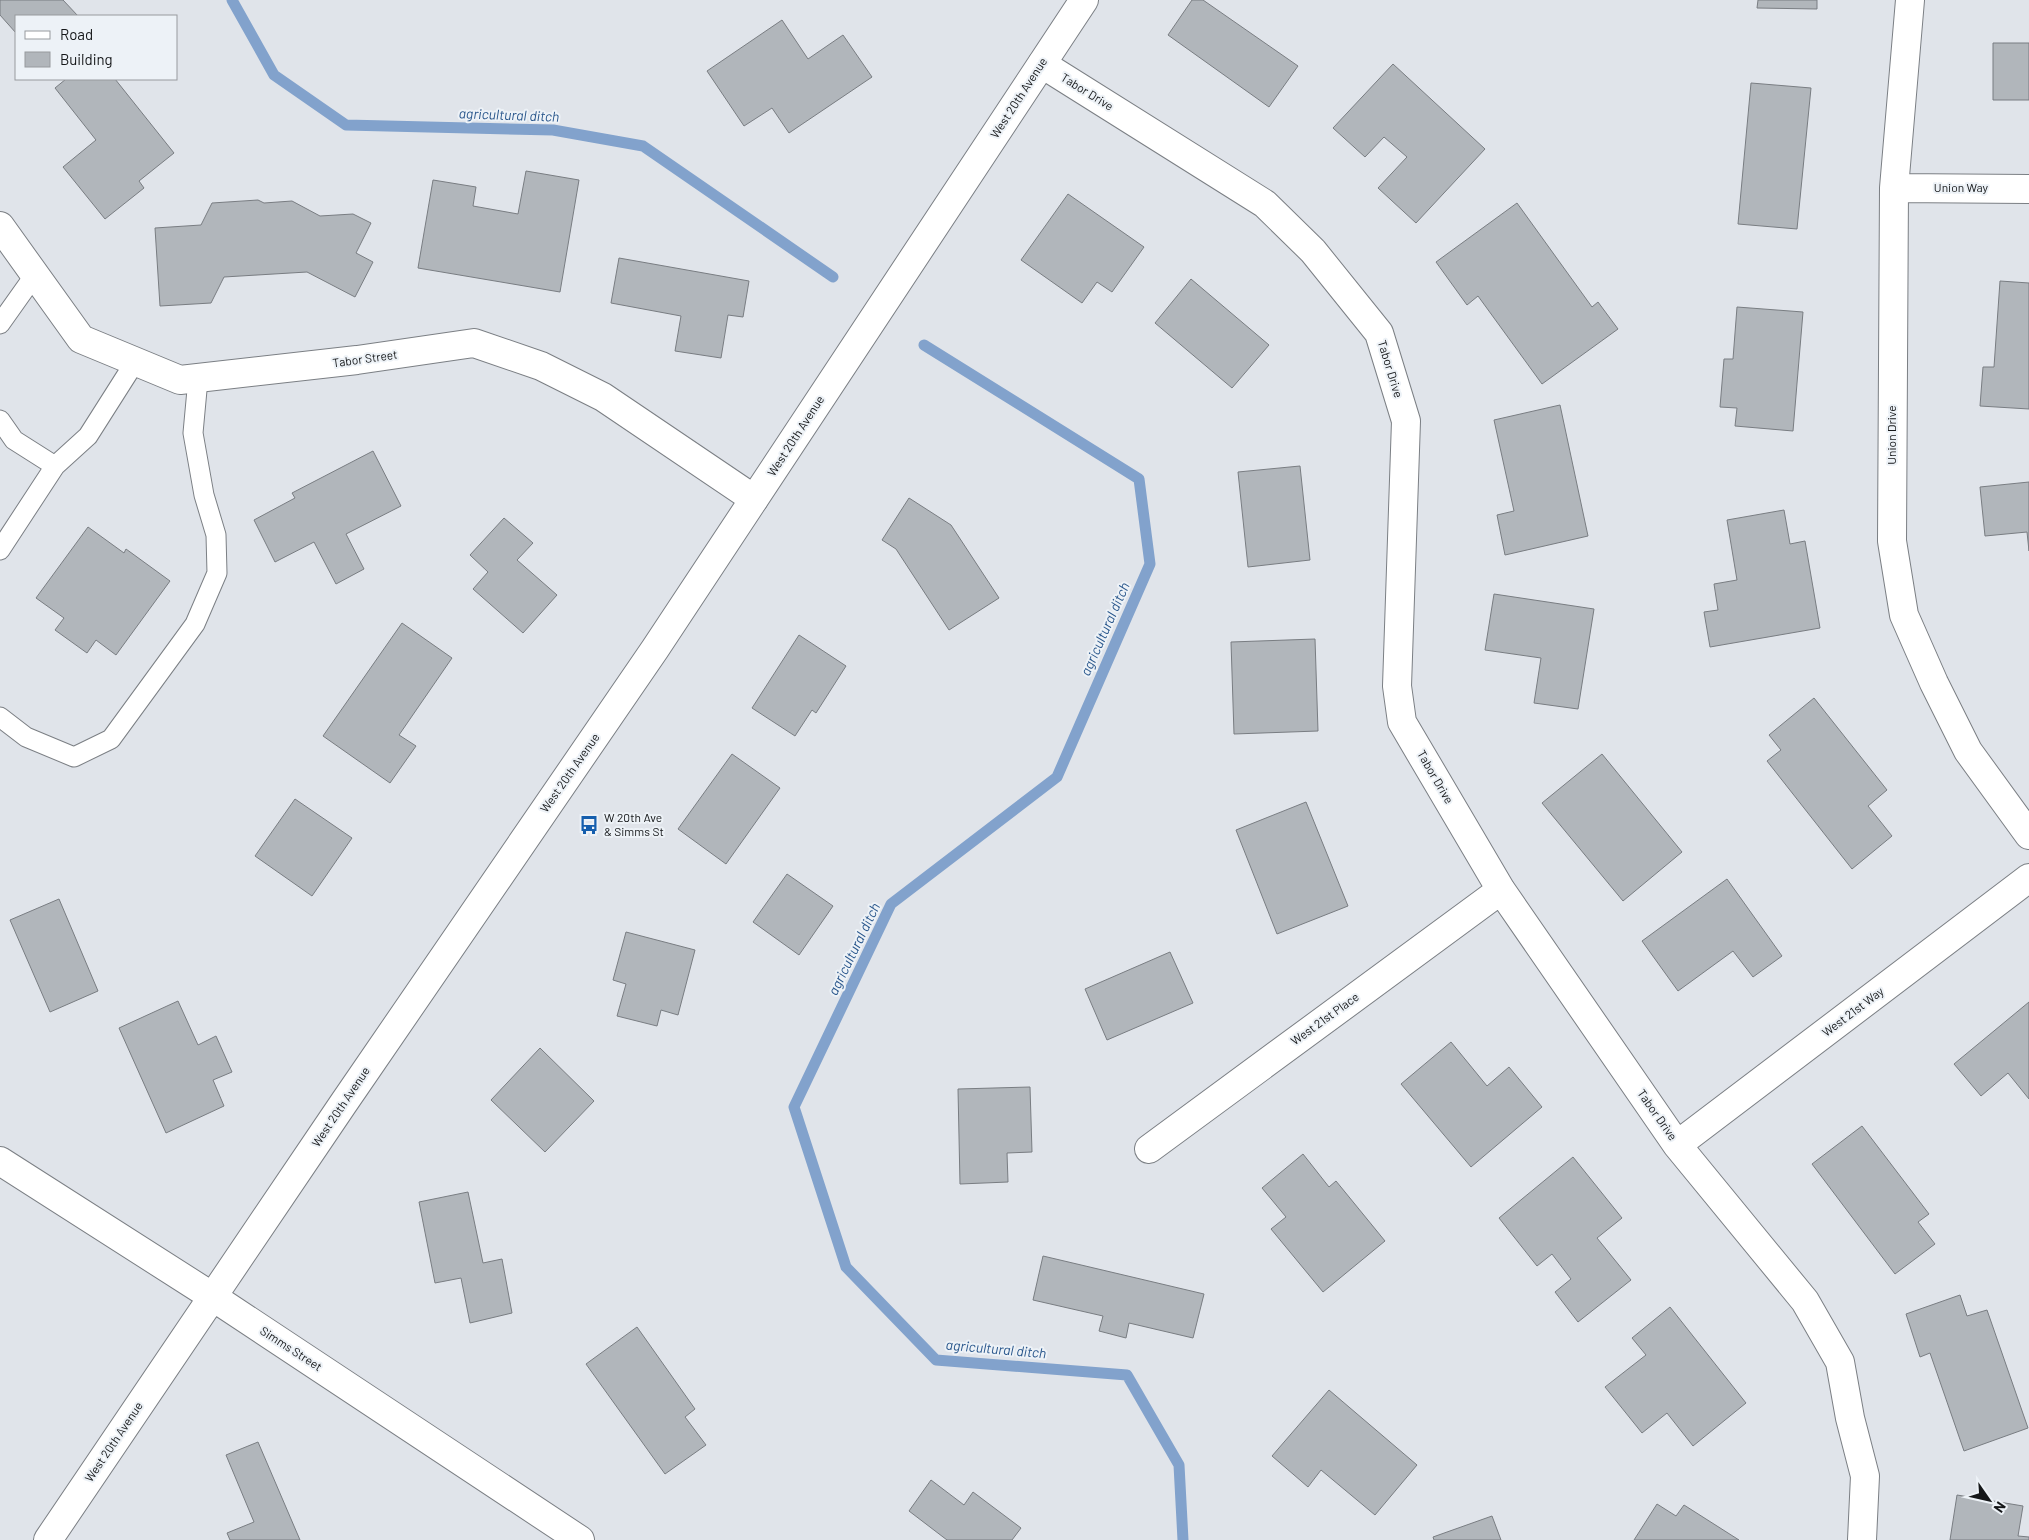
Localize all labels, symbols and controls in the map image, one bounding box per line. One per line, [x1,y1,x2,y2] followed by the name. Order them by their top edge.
[15,15,178,80] legend
[60,25,93,43] text: Road
[60,50,113,68] text: Building
[987,54,1049,140] street label: West 20th Avenue
[1059,70,1116,113] street label: Tabor Drive
[458,104,560,125] water label: agricultural ditch
[1934,180,1989,194] street label: Union Way
[1376,338,1406,399] street label: Tabor Drive
[332,347,398,369] street label: Tabor Street
[764,392,826,478] street label: West 20th Avenue
[1884,405,1898,465] street label: Union Drive
[1076,579,1133,678] water label: agricultural ditch
[537,730,602,815] street label: West 20th Avenue
[1415,747,1457,806] street label: Tabor Drive
[604,810,664,838] place label: W 20th Ave & Simms St
[578,814,600,836] bus stop icon: W 20th Ave & Simms St
[824,900,883,998] water label: agricultural ditch
[1819,983,1886,1039] street label: West 21st Way
[1288,989,1361,1047] street label: West 21st Place
[308,1064,372,1149] street label: West 20th Avenue
[1635,1086,1681,1143] street label: Tabor Drive
[258,1323,325,1373] street label: Simms Street
[945,1336,1047,1361] water label: agricultural ditch
[81,1399,145,1484] street label: West 20th Avenue
[1964,1475,2014,1525] north arrow
[1991,1499,2010,1516] text: N

